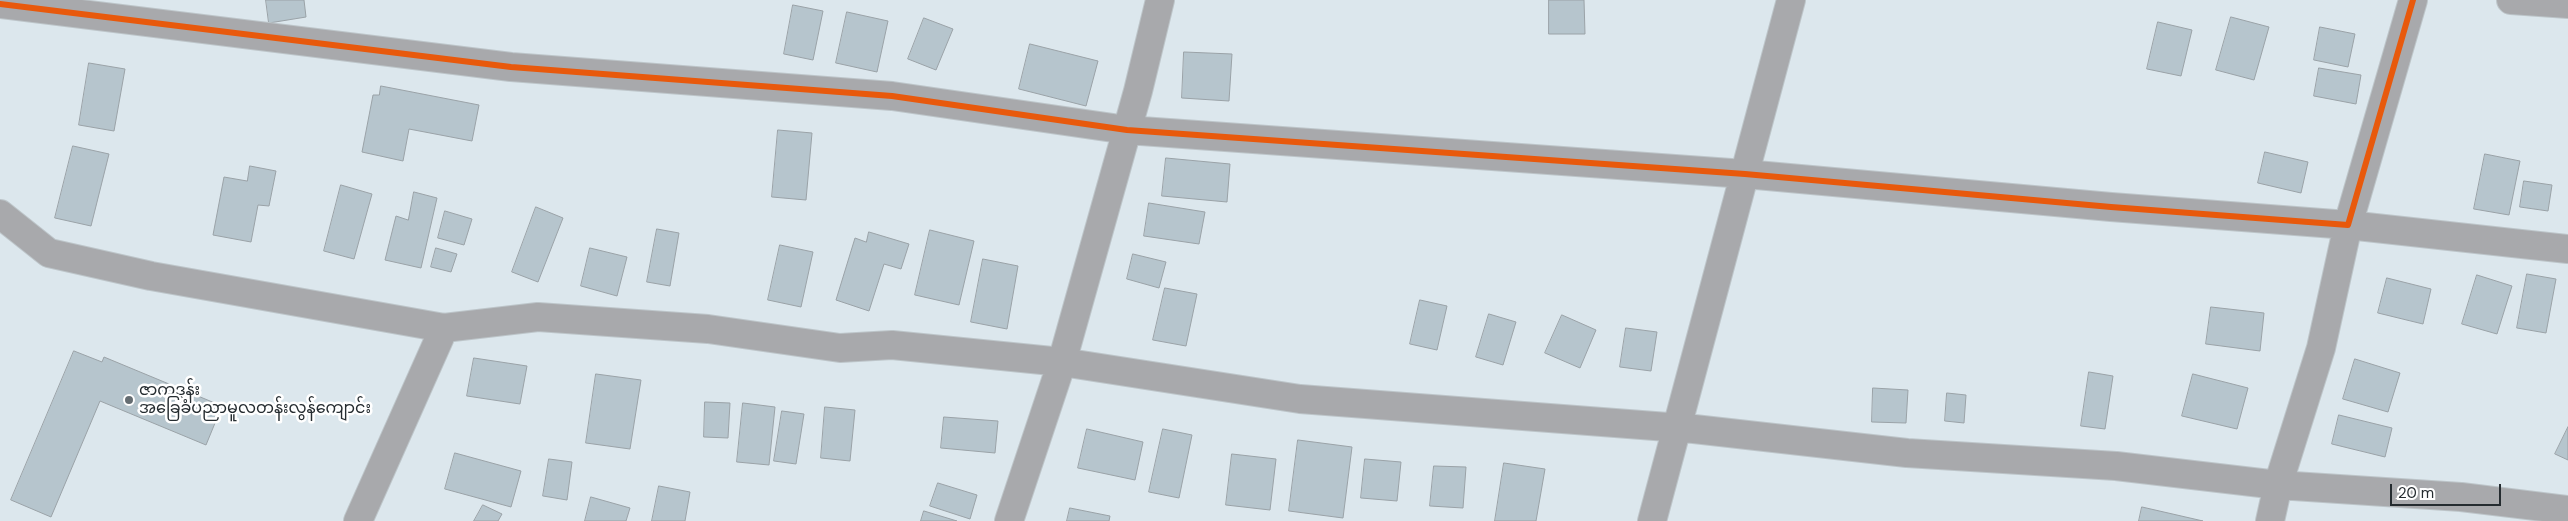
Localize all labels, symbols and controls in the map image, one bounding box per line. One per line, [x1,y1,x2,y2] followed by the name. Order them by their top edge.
[139,381,371,419] place label: ဇာကဒွန်း အခြေခံပညာမူလတန်းလွန်ကျောင်း
[123,394,135,406] marker: ဇာကဒွန်း အခြေခံပညာမူလတန်းလွန်ကျောင်း
[2393,474,2504,506] scale bar
[2398,483,2434,503] text: 20 m

